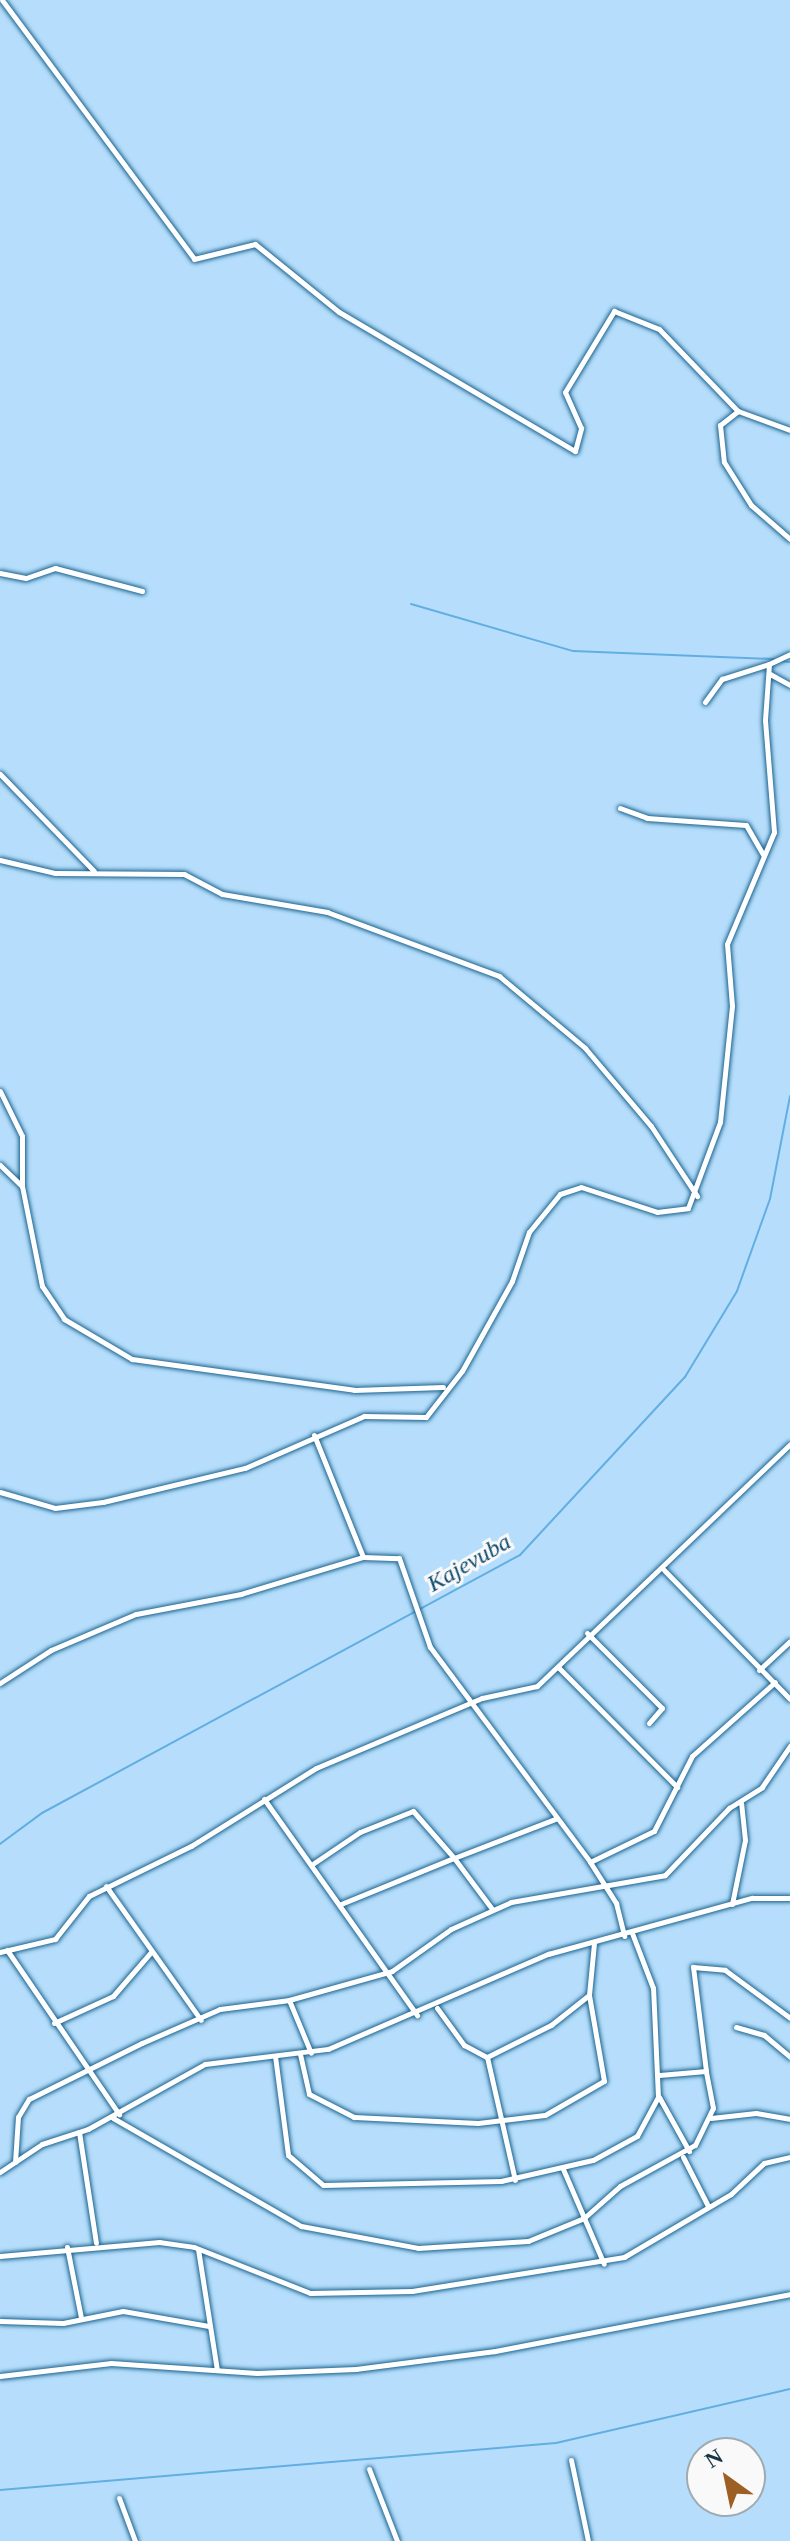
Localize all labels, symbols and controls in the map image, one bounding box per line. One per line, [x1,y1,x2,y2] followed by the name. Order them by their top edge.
[422,1528,516,1598] water label: Kajevuba
[686,2437,766,2517] north arrow
[700,2443,727,2473] text: N

